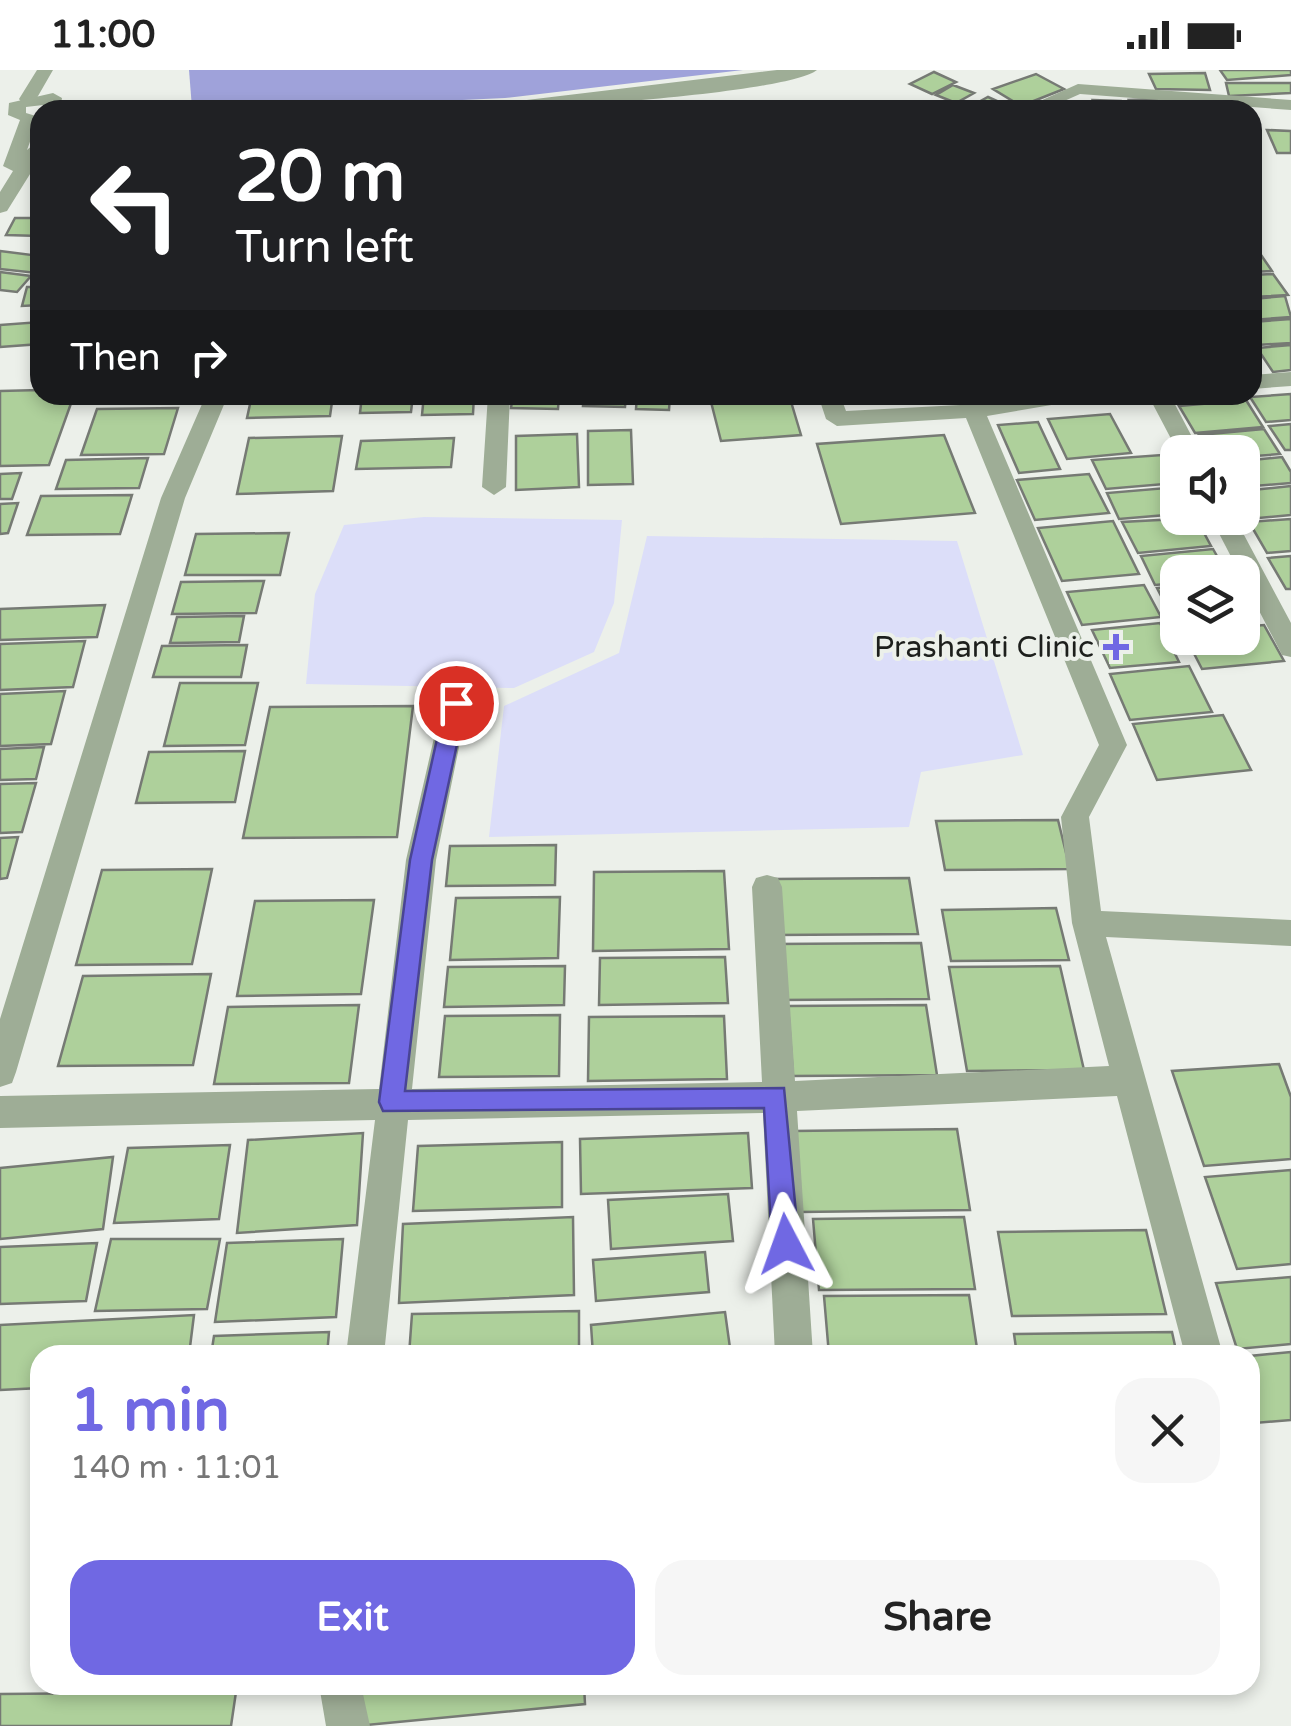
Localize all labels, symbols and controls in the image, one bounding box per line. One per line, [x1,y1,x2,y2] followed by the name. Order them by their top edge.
[50,12,155,58] text: 11:00
[235,136,405,220] text: 20 m
[70,140,200,270] icon: left
[235,221,414,275] text: Turn left
[181,330,236,385] icon: right
[70,335,161,381] text: Then
[1160,435,1260,655] map controls
[1160,435,1260,535] button: sound
[1160,555,1260,655] button: layers
[874,629,1094,666] place label: Prashanti Clinic
[1103,634,1129,660] marker: Prashanti Clinic
[414,661,499,746] pin
[429,676,484,731] icon: arrive
[734,1192,838,1296] position arrow
[70,1375,230,1447] text: 1 min
[1115,1378,1220,1483] button: close
[70,1449,282,1487] text: 140 m · 11:01
[70,1560,635,1675] button: Exit
[655,1560,1220,1675] button: Share

